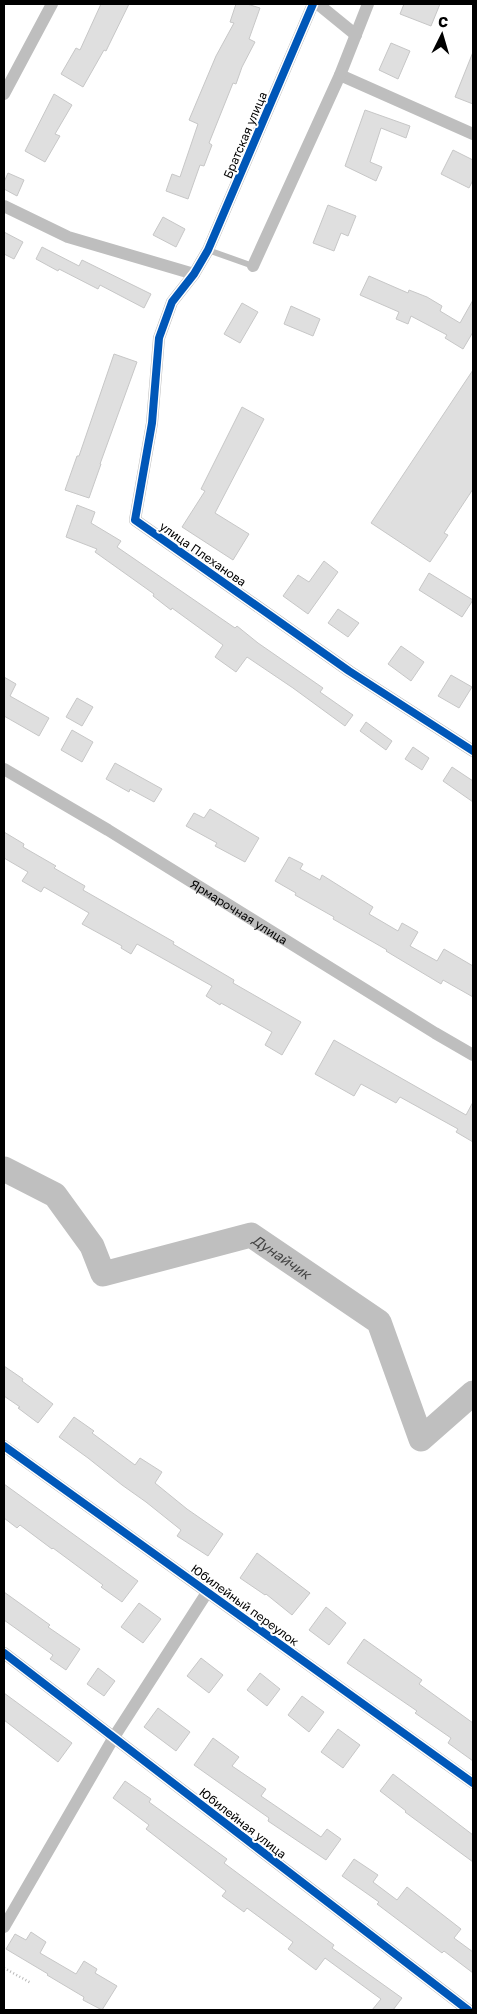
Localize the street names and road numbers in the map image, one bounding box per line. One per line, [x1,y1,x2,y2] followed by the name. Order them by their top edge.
[220,89,270,181] street label: Братская улица
[157,519,249,589] street label: улица Плеханова
[188,876,291,947] street label: Ярмарочная улица
[188,1561,302,1649] street label: Юбилейный переулок
[197,1784,289,1862] street label: Юбилейная улица

